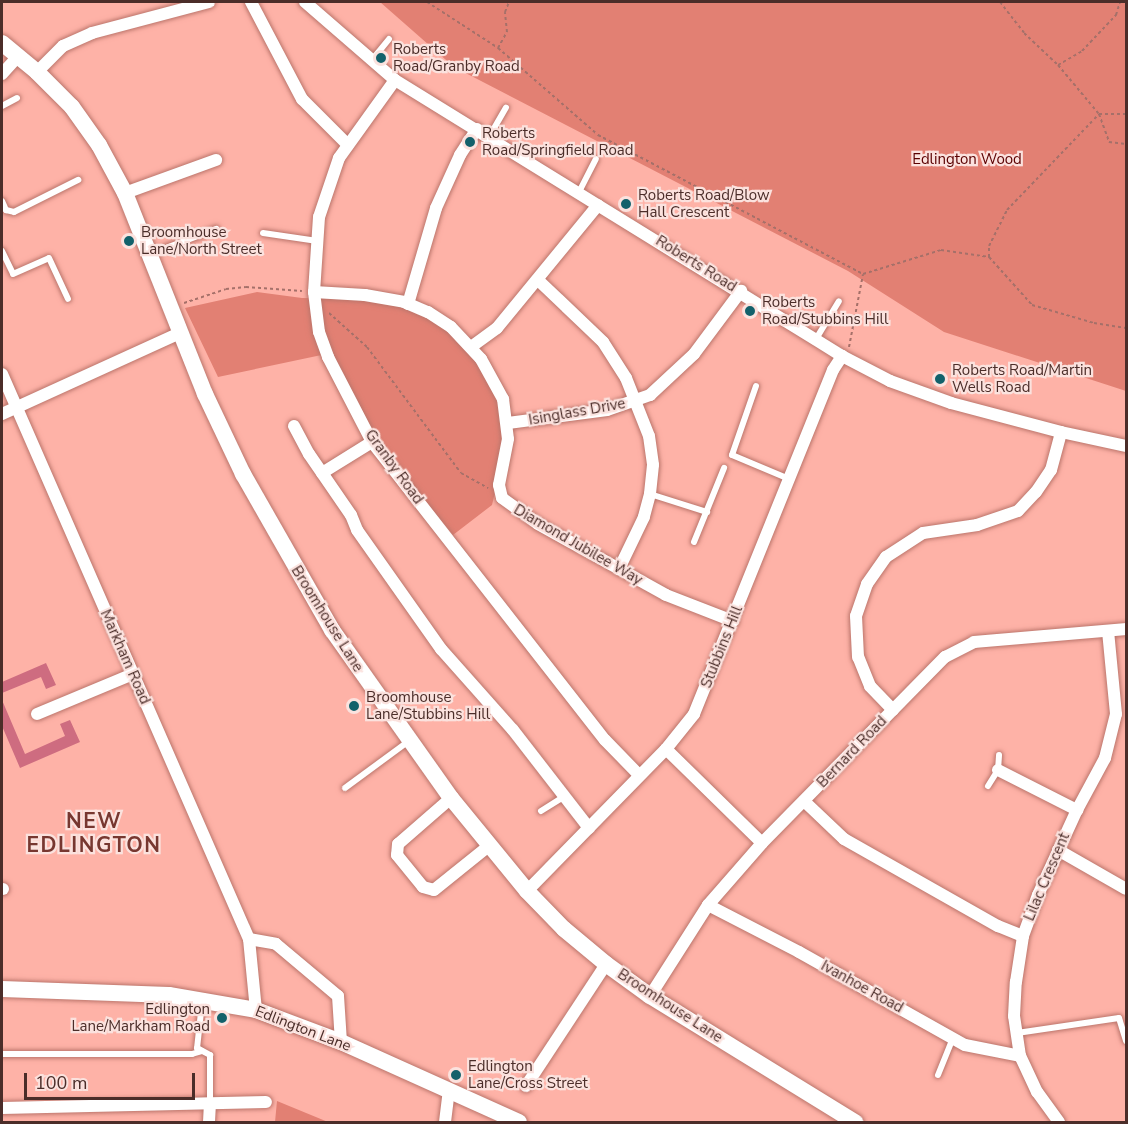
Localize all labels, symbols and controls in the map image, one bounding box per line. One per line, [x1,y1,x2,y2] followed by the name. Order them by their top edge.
[393,40,520,75] place label: Roberts Road/Granby Road
[374,51,388,65] marker: Roberts Road/Granby Road
[482,124,634,159] place label: Roberts Road/Springfield Road
[463,135,477,149] marker: Roberts Road/Springfield Road
[912,151,1022,169] park label: Edlington Wood
[638,186,770,221] place label: Roberts Road/Blow Hall Crescent
[619,197,633,211] marker: Roberts Road/Blow Hall Crescent
[141,223,262,258] place label: Broomhouse Lane/North Street
[652,232,740,296] street label: Roberts Road
[122,234,136,248] marker: Broomhouse Lane/North Street
[762,293,888,328] place label: Roberts Road/Stubbins Hill
[743,304,757,318] marker: Roberts Road/Stubbins Hill
[952,361,1092,396] place label: Roberts Road/Martin Wells Road
[933,372,947,386] marker: Roberts Road/Martin Wells Road
[527,395,627,429] street label: Isinglass Drive
[361,426,427,508] street label: Granby Road
[510,501,646,589] street label: Diamond Jubilee Way
[287,563,367,675] street label: Broomhouse Lane
[697,603,747,691] street label: Stubbins Hill
[96,607,154,707] street label: Markham Road
[366,688,490,723] place label: Broomhouse Lane/Stubbins Hill
[347,699,361,713] marker: Broomhouse Lane/Stubbins Hill
[813,712,891,792] street label: Bernard Road
[27,808,161,858] district label: NEW EDLINGTON
[1020,830,1074,924] street label: Lilac Crescent
[818,957,906,1017] street label: Ivanhoe Road
[614,965,726,1047] street label: Broomhouse Lane
[71,1000,210,1035] place label: Edlington Lane/Markham Road
[253,1002,353,1056] street label: Edlington Lane
[215,1011,229,1025] marker: Edlington Lane/Markham Road
[468,1057,588,1092] place label: Edlington Lane/Cross Street
[27,1061,198,1099] scale bar
[449,1068,463,1082] marker: Edlington Lane/Cross Street
[35,1071,87,1095] text: 100 m

